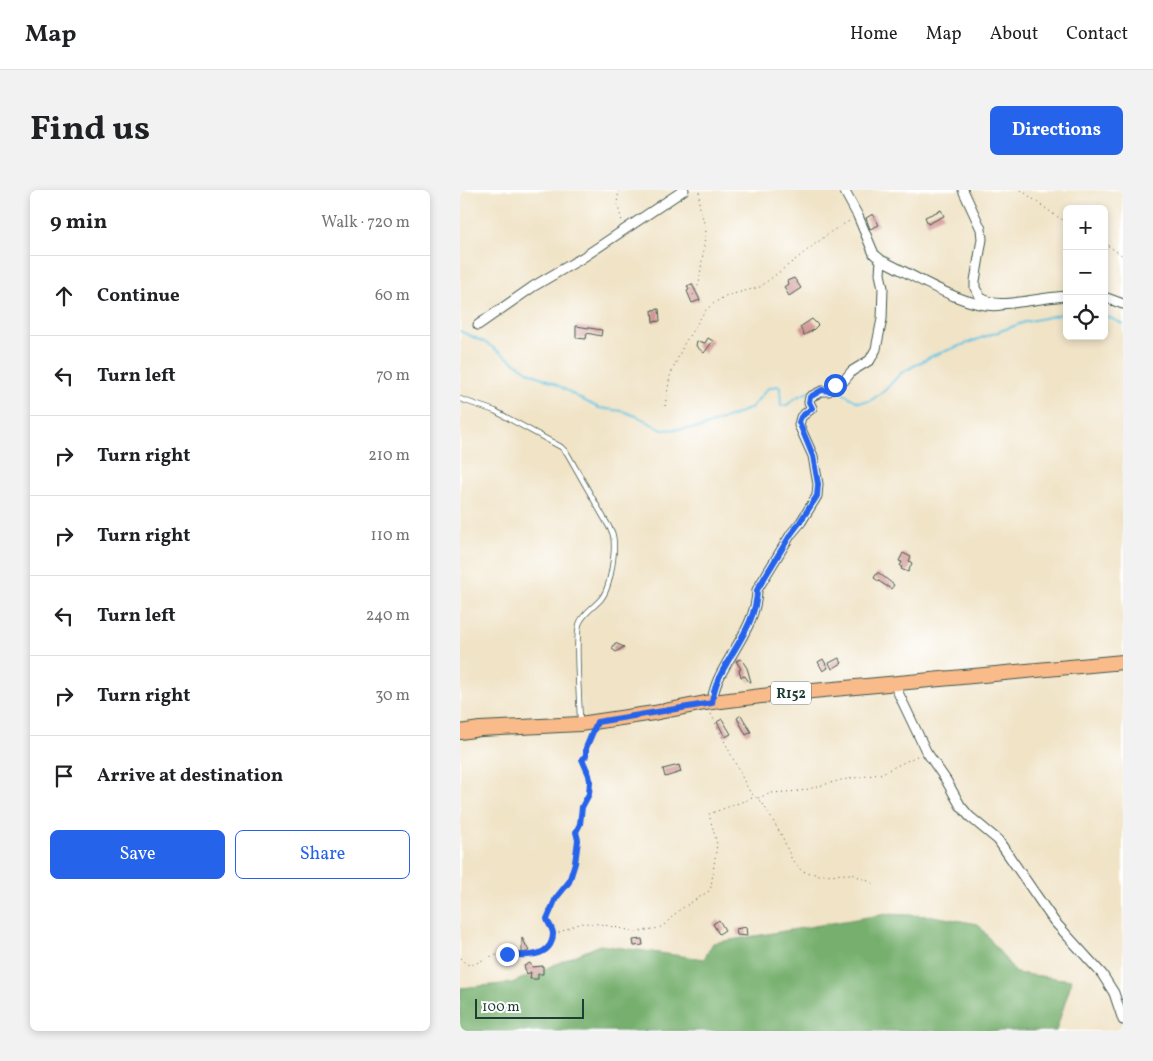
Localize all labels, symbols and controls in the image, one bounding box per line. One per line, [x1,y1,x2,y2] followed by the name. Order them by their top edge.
[25,18,76,52] text: Map
[850,22,898,47] text: Home
[926,22,962,47] text: Map
[990,22,1038,47] text: About
[1066,22,1128,47] text: Contact
[30,106,150,154] text: Find us
[990,106,1123,155] button: Directions
[1063,205,1108,340] map controls
[1063,205,1108,250] button: +
[50,208,107,237] text: 9 min
[321,212,410,234] text: Walk · 720 m
[1063,250,1108,295] button: −
[50,282,78,310] icon: ahead
[97,283,180,309] text: Continue
[375,285,410,307] text: 60 m
[1063,295,1108,340] button: locate
[50,362,78,390] icon: left
[97,363,176,389] text: Turn left
[376,365,410,387] text: 70 m
[824,374,847,397] route start
[50,442,78,470] icon: right
[97,443,190,469] text: Turn right
[368,445,410,467] text: 210 m
[50,522,78,550] icon: right
[97,523,190,549] text: Turn right
[371,525,410,547] text: 110 m
[50,602,78,630] icon: left
[97,603,176,629] text: Turn left
[366,605,410,627] text: 240 m
[50,682,78,710] icon: right
[771,682,811,704] road number: R152
[97,683,190,709] text: Turn right
[375,685,410,707] text: 30 m
[50,762,78,790] icon: arrive
[97,763,283,789] text: Arrive at destination
[50,830,225,879] button: Save
[235,830,410,879] button: Share
[496,943,519,966] route end
[475,996,584,1019] scale bar
[482,998,520,1017] text: 100 m

